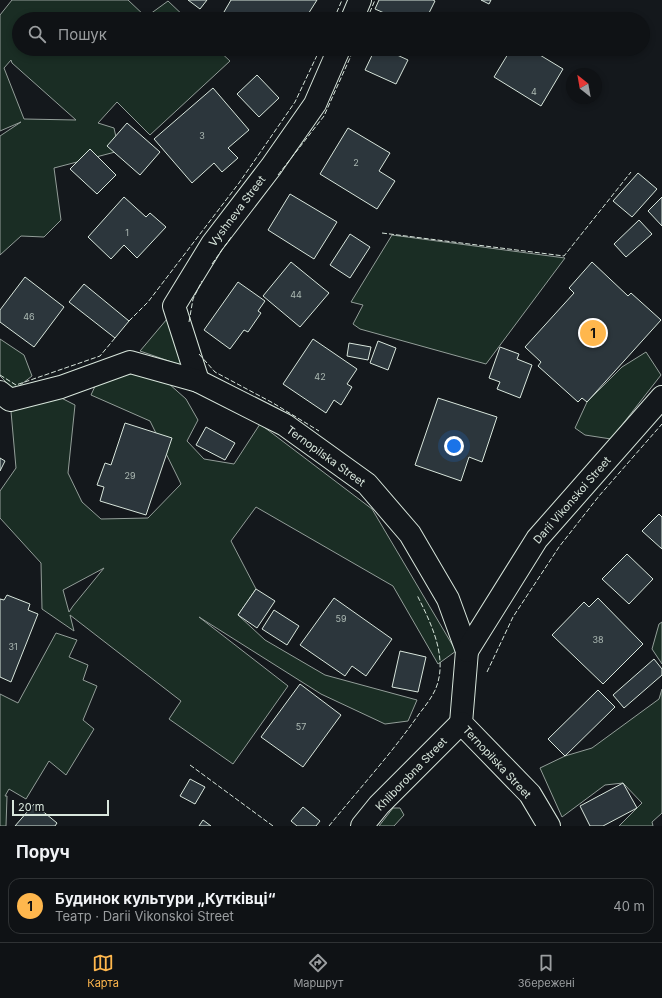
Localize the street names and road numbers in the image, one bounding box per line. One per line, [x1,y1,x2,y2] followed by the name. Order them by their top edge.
[206,172,268,249] street label: Vyshneva Street
[284,423,369,490] street label: Ternopilska Street
[530,453,614,546] street label: Darii Vikonskoi Street
[460,723,535,802] street label: Ternopilska Street
[372,734,450,814] street label: Khliborobna Street

